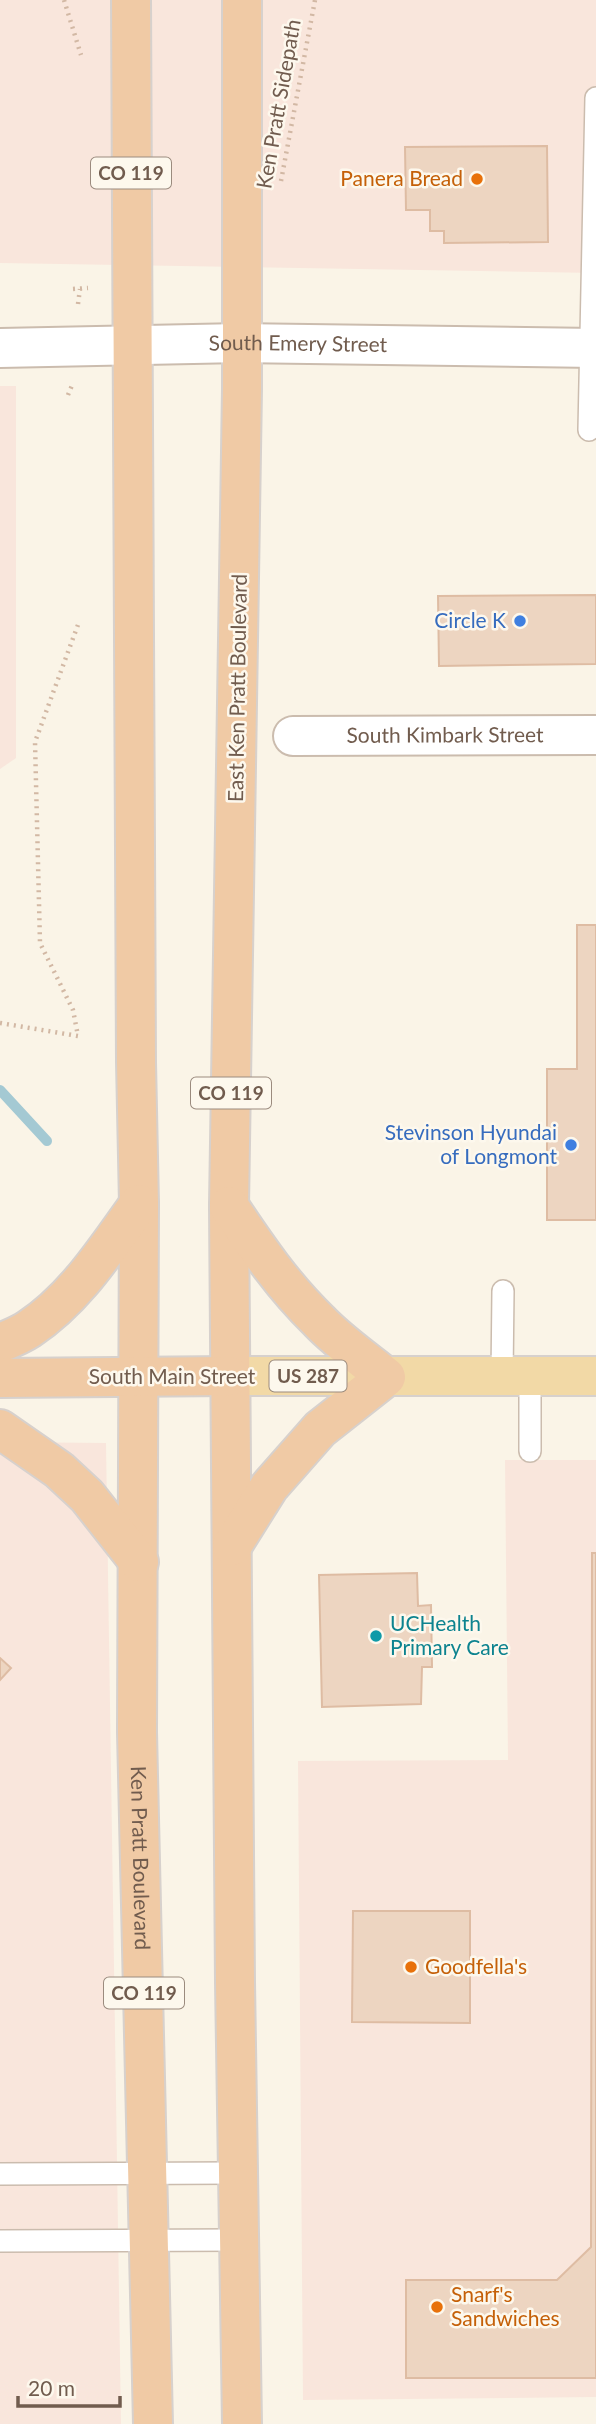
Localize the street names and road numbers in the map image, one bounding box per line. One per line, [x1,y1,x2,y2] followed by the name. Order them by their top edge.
[250,17,305,190] street label: Ken Pratt Sidepath
[91,158,171,188] road number: CO 119
[208,329,388,356] street label: South Emery Street
[222,574,251,802] street label: East Ken Pratt Boulevard
[346,721,544,747] street label: South Kimbark Street
[191,1078,271,1108] road number: CO 119
[270,1360,346,1392] road number: US 287
[89,1363,256,1388] street label: South Main Street
[127,1766,156,1950] street label: Ken Pratt Boulevard
[104,1978,184,2008] road number: CO 119

